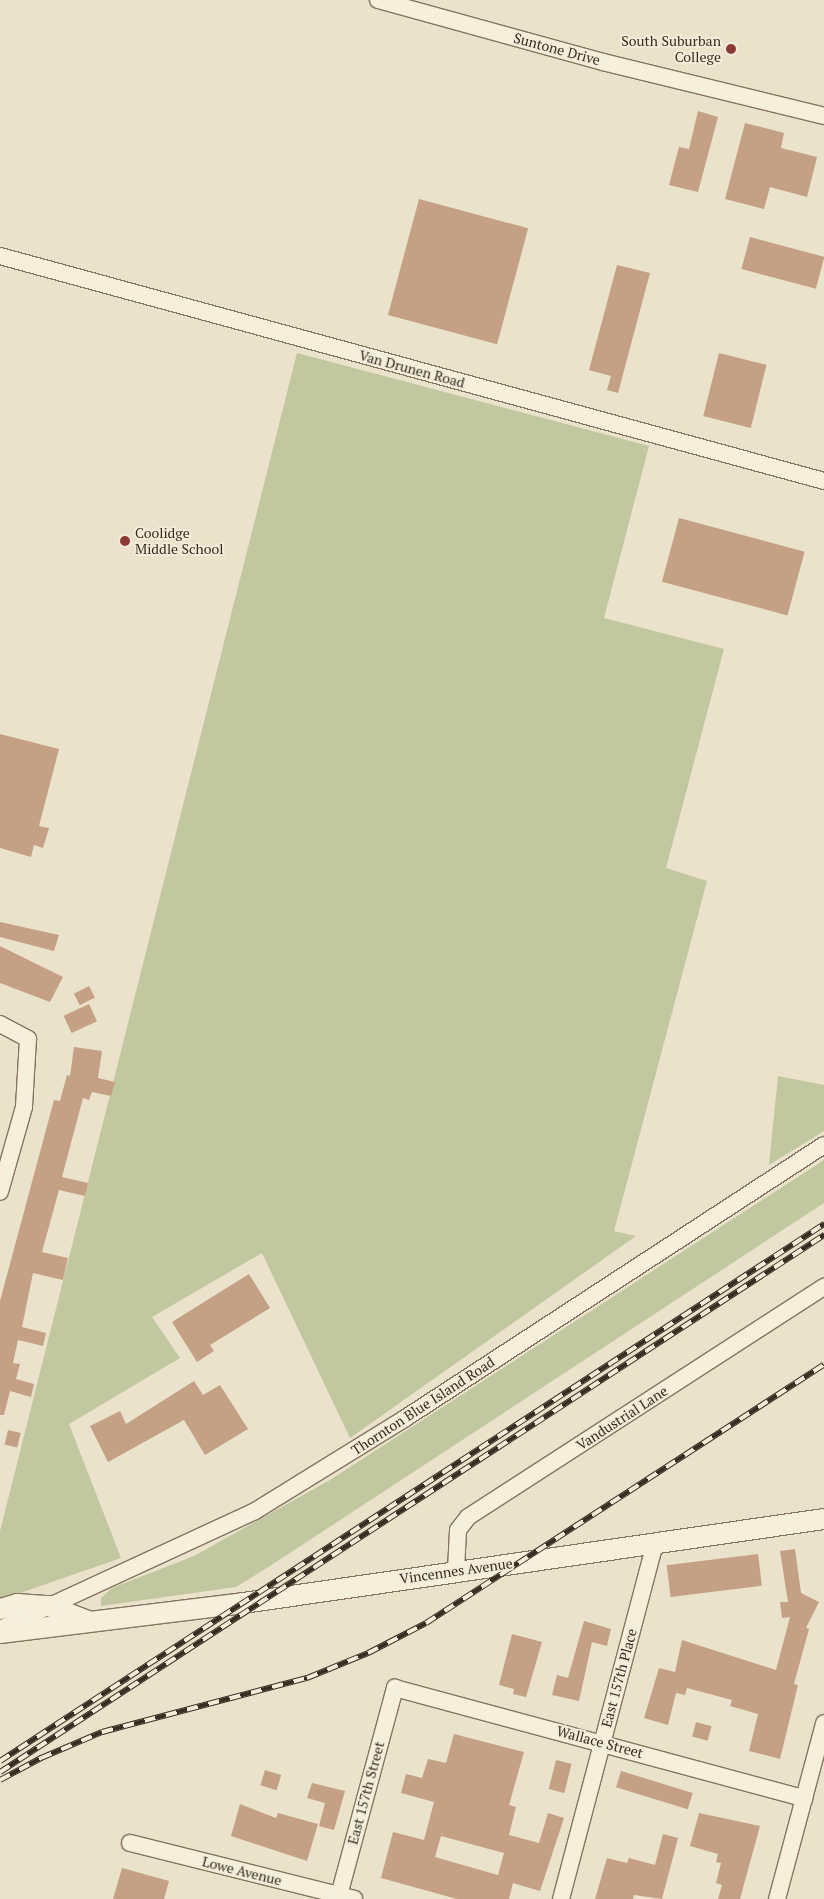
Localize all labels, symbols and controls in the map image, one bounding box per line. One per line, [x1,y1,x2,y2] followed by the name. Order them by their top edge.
[512,29,602,69] street label: Suntone Drive
[621,33,721,65] place label: South Suburban College
[725,43,737,55] marker: South Suburban College
[357,347,467,391] street label: Van Drunen Road
[135,525,223,558] place label: Coolidge Middle School
[119,535,131,547] marker: Coolidge Middle School
[348,1353,498,1459] street label: Thornton Blue Island Road
[573,1382,671,1454] street label: Vandustrial Lane
[398,1555,514,1587] street label: Vincennes Avenue
[598,1627,640,1729] street label: East 157th Place
[555,1722,645,1762] street label: Wallace Street
[344,1740,388,1846] street label: East 157th Street
[200,1853,284,1889] street label: Lowe Avenue

